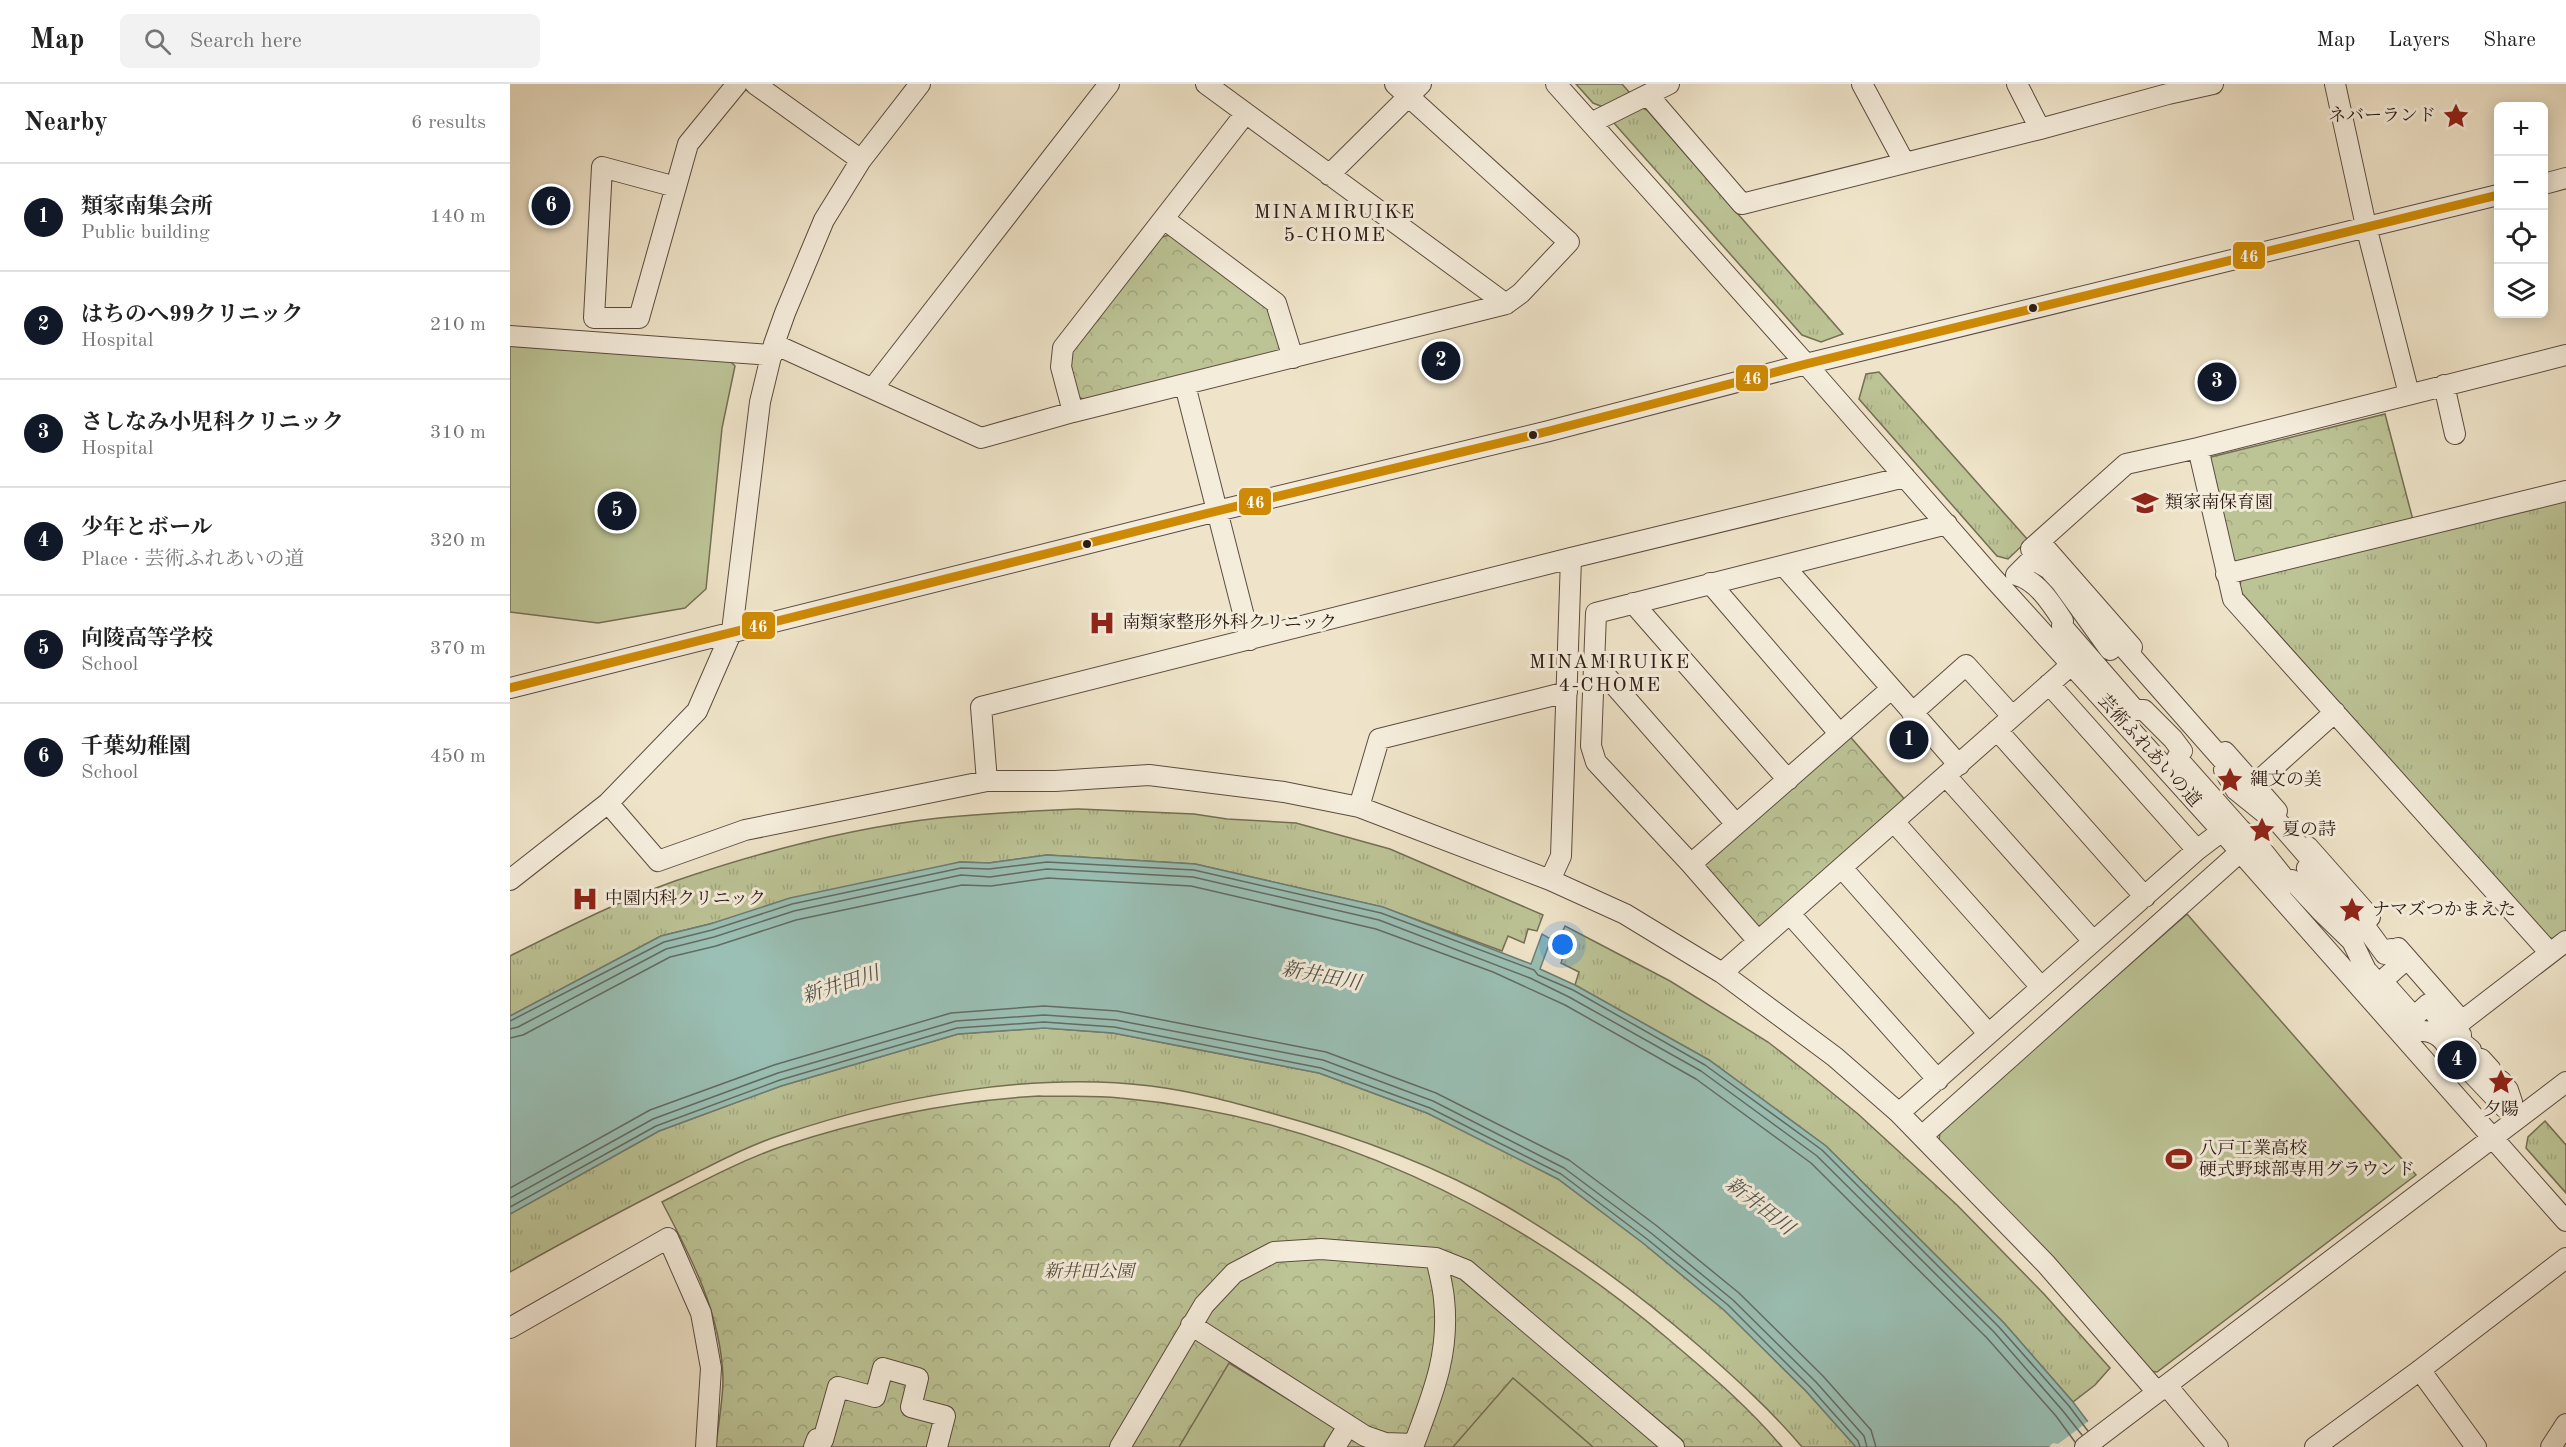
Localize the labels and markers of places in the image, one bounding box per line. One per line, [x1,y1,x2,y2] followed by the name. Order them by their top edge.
[2441,101,2471,131] place icon: ネバーランド
[2328,106,2436,125] place label: ネバーランド
[532,184,570,228] pin: 6
[2027,302,2039,314] unlabelled marker
[1422,338,1460,384] pin: 2
[2198,360,2236,404] pin: 3
[1527,429,1539,441] unlabelled marker
[598,488,636,534] pin: 5
[2130,488,2160,518] school or university icon: 類家南保育園
[2165,492,2273,512] place label: 類家南保育園
[1081,538,1093,550] unlabelled marker
[1087,608,1117,638] hospital icon: 南類家整形外科クリニック
[1122,612,1337,632] place label: 南類家整形外科クリニック
[1890,718,1928,762] pin: 1
[2215,765,2245,795] place icon: 縄文の美
[2250,769,2322,789] place label: 縄文の美
[2247,815,2277,845] place icon: 夏の詩
[2282,820,2336,839] place label: 夏の詩
[570,884,600,914] hospital icon: 中園内科クリニック
[605,888,766,908] place label: 中園内科クリニック
[2337,895,2367,925] place icon: ナマズつかまえた
[2372,900,2516,919] place label: ナマズつかまえた
[2438,1038,2476,1082] pin: 4
[2486,1067,2516,1097] place icon: 夕陽
[2483,1099,2519,1119] place label: 夕陽
[2199,1138,2415,1179] place label: 八戸工業高校 硬式野球部専用グラウンド
[2164,1144,2194,1174] sports icon: 八戸工業高校 硬式野球部専用グラウンド

